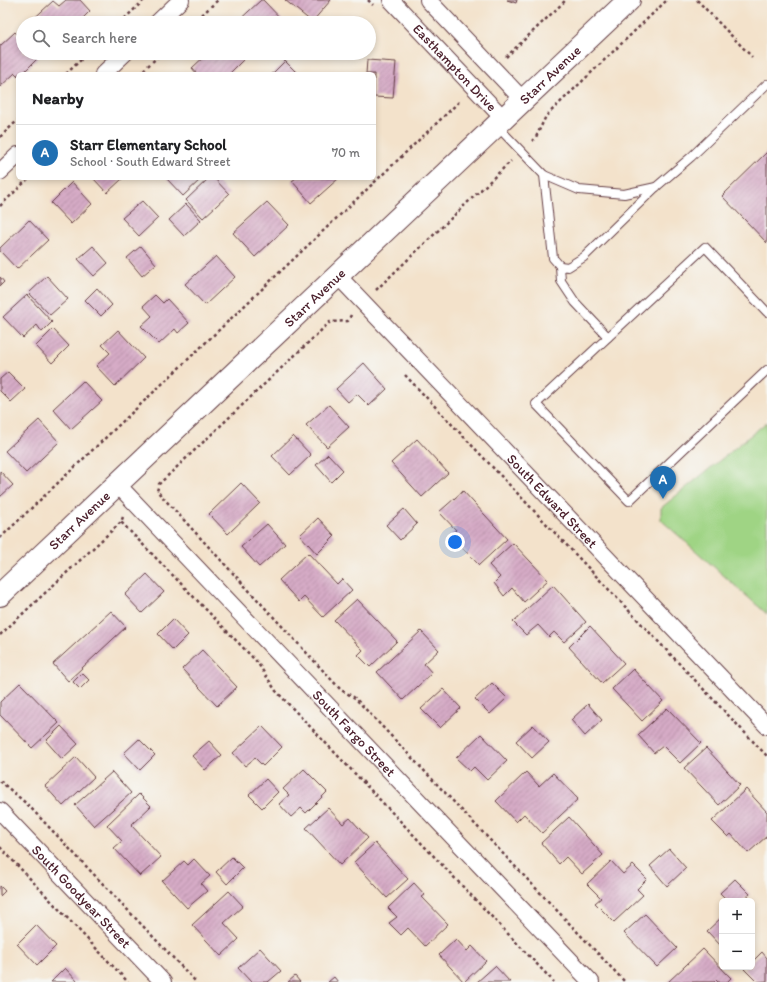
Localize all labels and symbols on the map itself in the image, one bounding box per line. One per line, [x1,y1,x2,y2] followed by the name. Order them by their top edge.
[410,20,501,115] street label: Easthampton Drive
[516,41,584,108] street label: Starr Avenue
[280,264,349,331] street label: Starr Avenue
[504,450,601,551] street label: South Edward Street
[650,466,676,499] pin: A
[45,487,114,553] street label: Starr Avenue
[445,532,465,552] your location
[309,686,399,780] street label: South Fargo Street
[28,841,135,952] street label: South Goodyear Street

